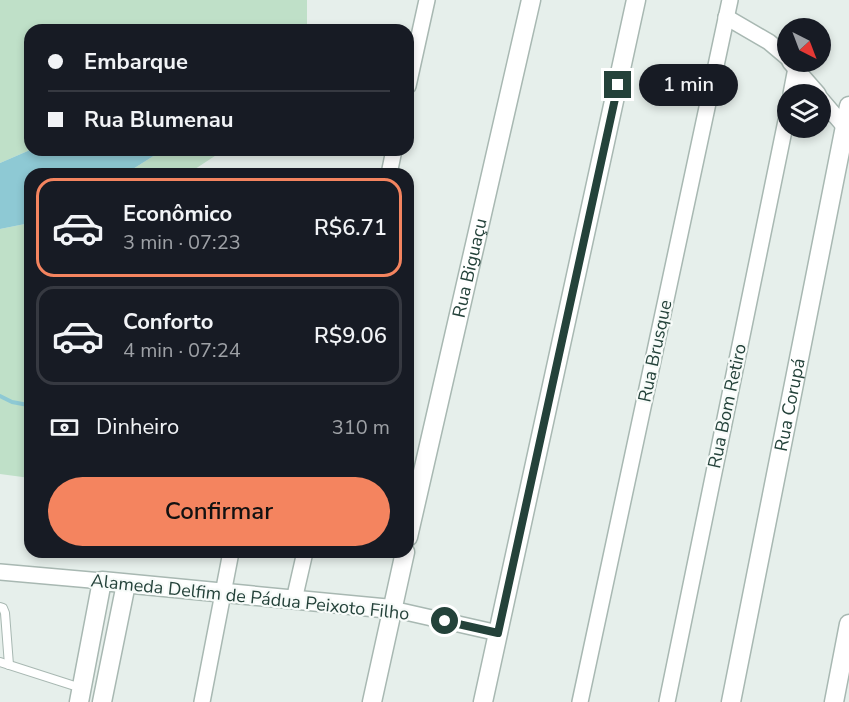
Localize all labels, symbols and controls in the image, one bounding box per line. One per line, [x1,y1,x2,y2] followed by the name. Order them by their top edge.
[777,18,831,72] north arrow
[777,18,831,138] map controls
[84,47,188,77] text: Embarque
[639,64,738,106] callout: 1 min
[604,71,631,98] route end
[663,71,714,98] text: 1 min
[777,84,831,138] button: layers
[84,105,234,135] text: Rua Blumenau
[123,199,232,229] text: Econômico
[51,201,105,255] icon: car
[314,213,387,243] text: R$6.71
[447,216,493,320] street label: Rua Biguaçu
[123,229,241,256] text: 3 min · 07:23
[632,298,678,404] street label: Rua Brusque
[123,307,213,337] text: Conforto
[51,309,105,363] icon: car
[314,321,387,351] text: R$9.06
[123,337,241,364] text: 4 min · 07:24
[702,342,752,470] street label: Rua Bom Retiro
[769,356,811,453] street label: Rua Corupá
[48,411,81,444] icon: cash
[96,412,179,442] text: Dinheiro
[332,414,390,441] text: 310 m
[48,477,390,546] button: Confirmar
[90,568,410,626] street label: Alameda Delfim de Pádua Peixoto Filho
[431,607,458,634] route start

